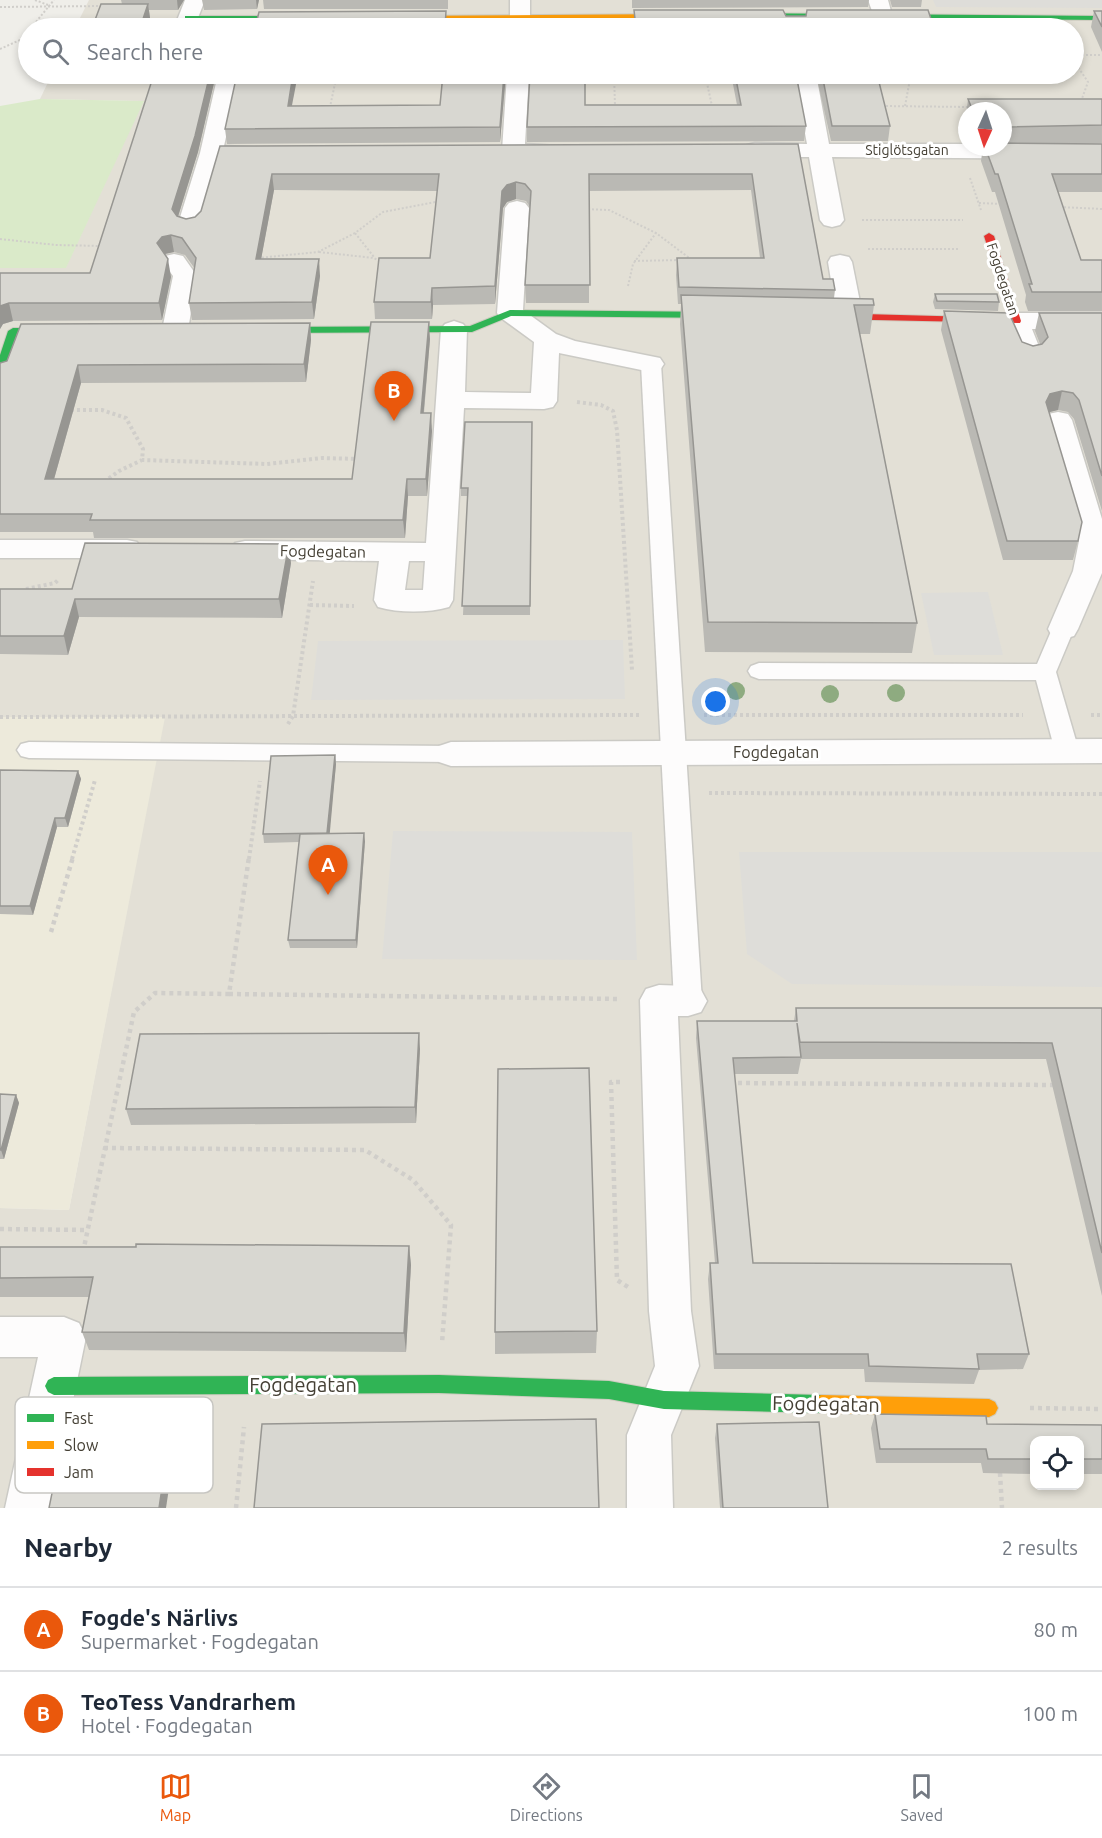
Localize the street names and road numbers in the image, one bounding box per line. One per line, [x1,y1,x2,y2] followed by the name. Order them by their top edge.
[865,142,949,158] street label: Stiglötsgatan
[984,241,1022,317] street label: Fogdegatan
[280,541,366,561] street label: Fogdegatan
[733,743,819,761] street label: Fogdegatan
[249,1373,357,1396] street label: Fogdegatan
[772,1391,880,1416] street label: Fogdegatan

